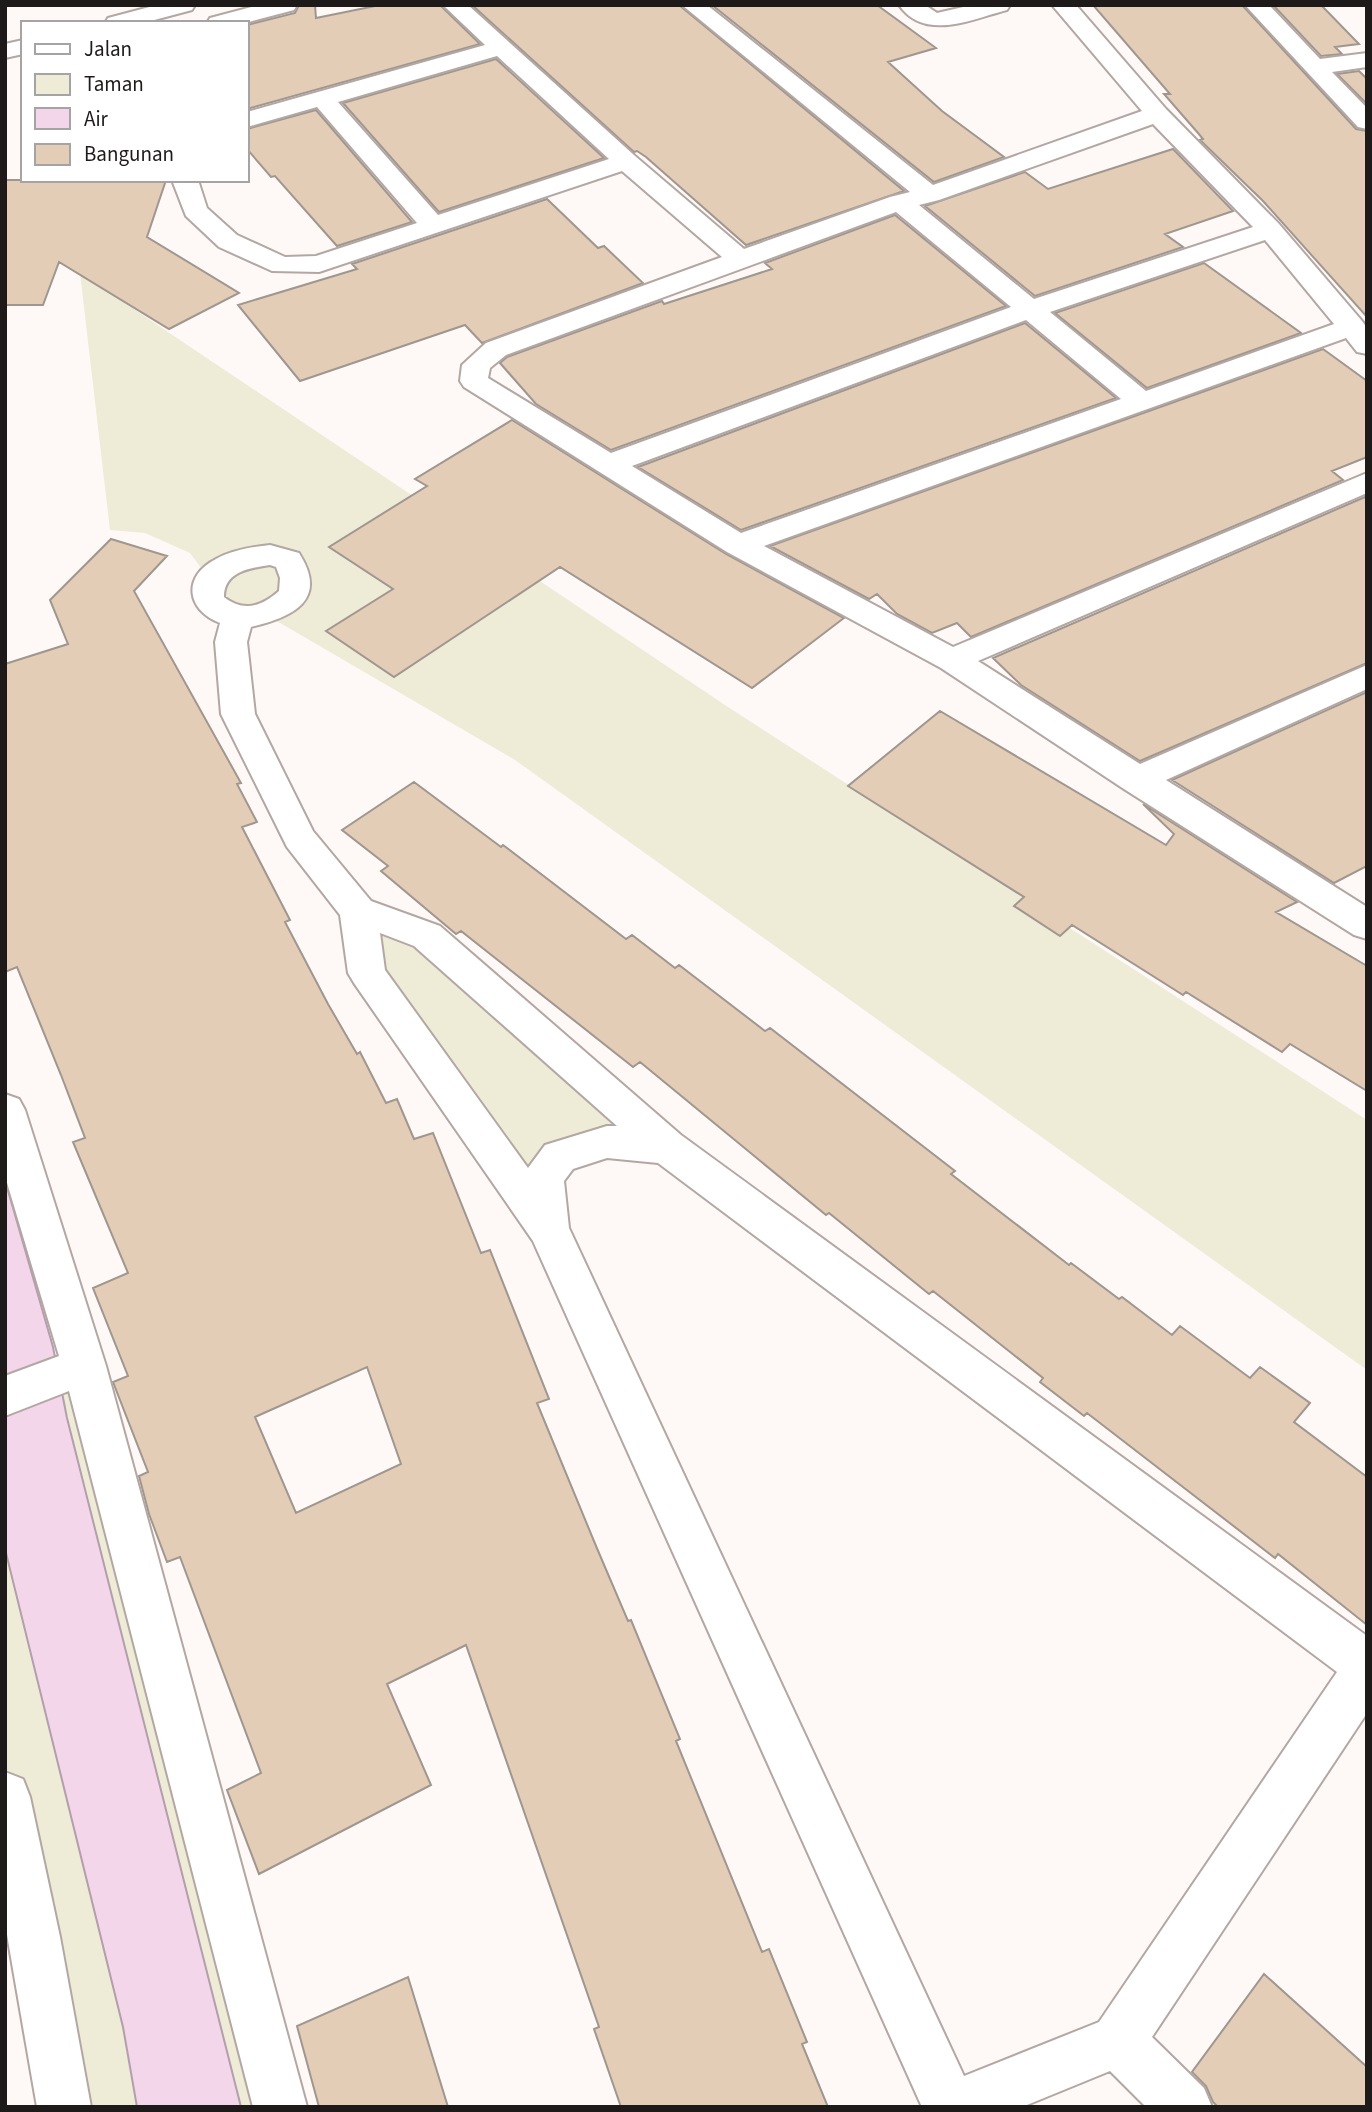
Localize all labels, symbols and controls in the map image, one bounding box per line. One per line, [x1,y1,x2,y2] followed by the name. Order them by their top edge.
[21,21,248,182] legend
[84,34,132,64] text: Jalan
[84,69,144,99] text: Taman
[84,104,109,134] text: Air
[84,139,174,169] text: Bangunan

